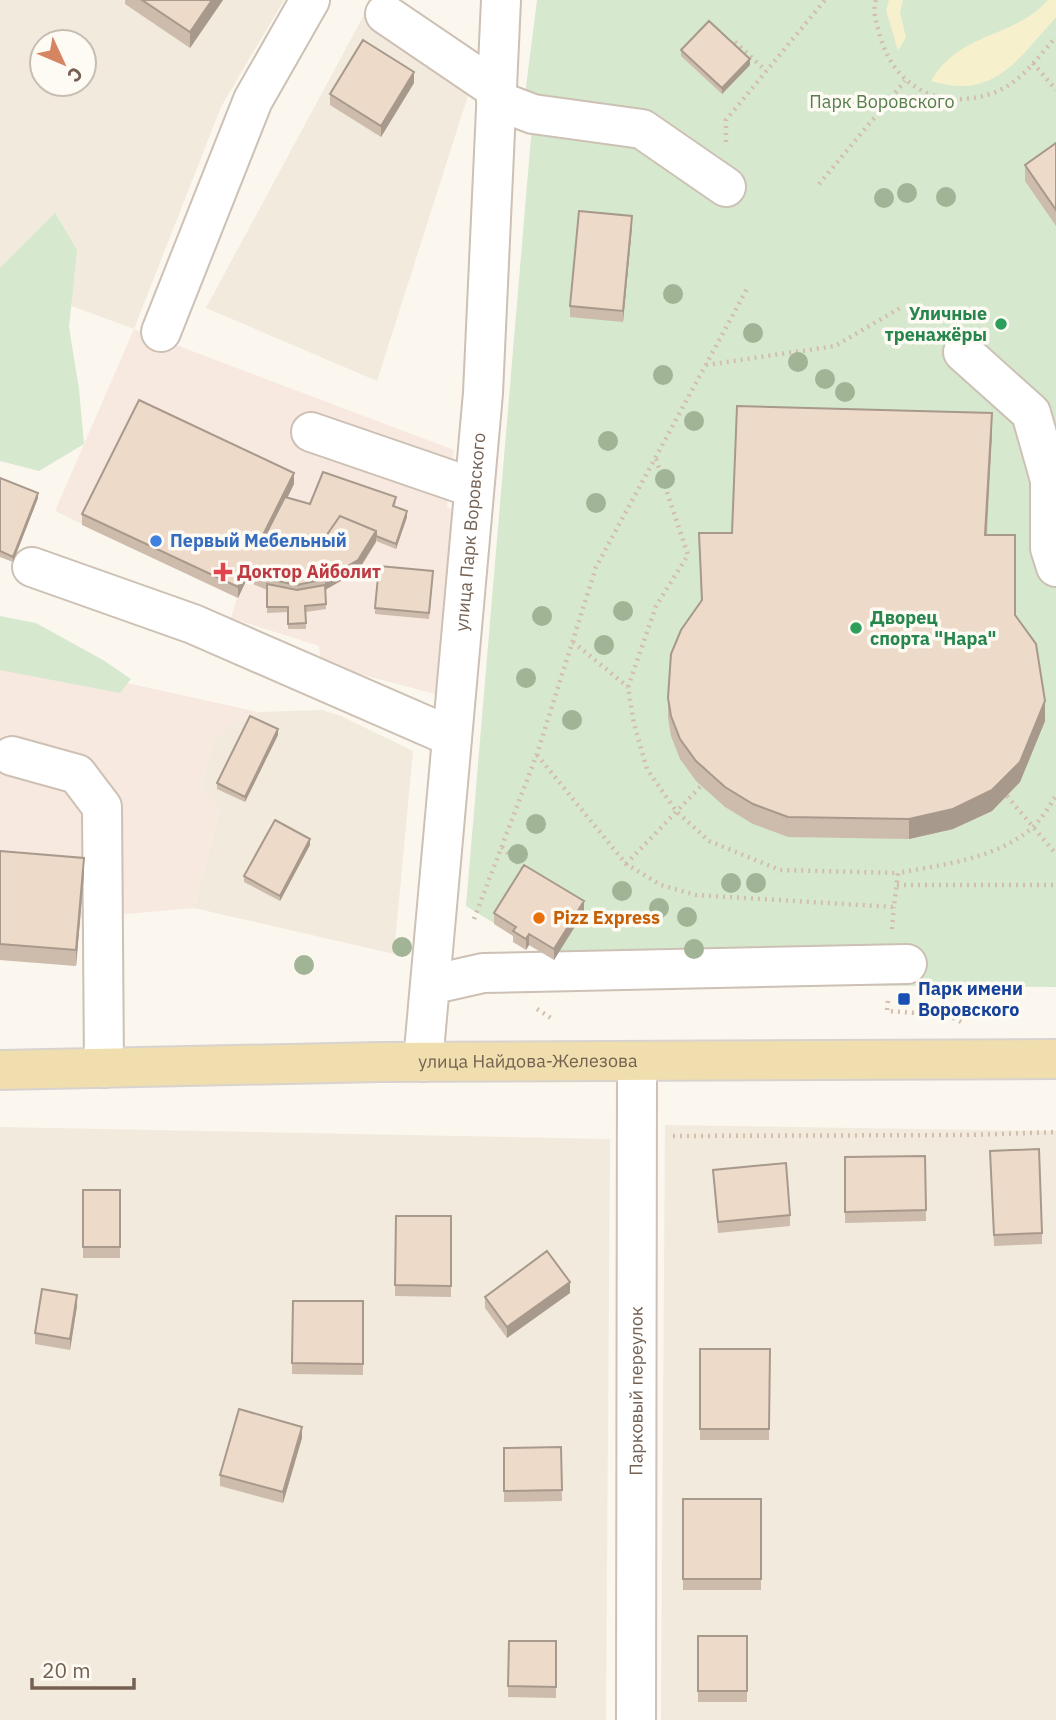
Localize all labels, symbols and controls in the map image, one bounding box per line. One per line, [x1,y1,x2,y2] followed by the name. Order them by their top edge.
[28,28,98,98] north arrow
[62,62,88,88] text: С
[809,90,955,113] park label: Парк Воровского
[885,302,987,346] place label: Уличные тренажёры
[993,316,1009,332] marker: Уличные тренажёры
[450,432,490,633] street label: улица Парк Воровского
[170,529,347,552] place label: Первый Мебельный
[148,533,164,549] marker: Первый Мебельный
[237,560,381,583] place label: Доктор Айболит
[215,564,231,580] marker: Доктор Айболит
[870,606,996,650] place label: Дворец спорта "Нара"
[848,620,864,636] marker: Дворец спорта "Нара"
[553,906,660,929] place label: Pizz Express
[531,910,547,926] marker: Pizz Express
[918,977,1023,1021] place label: Парк имени Воровского
[896,991,912,1007] marker: Парк имени Воровского
[418,1049,638,1073] street label: улица Найдова-Железова
[624,1306,648,1476] street label: Парковый переулок
[32,1646,133,1690] scale bar
[42,1656,91,1684] text: 20 m

